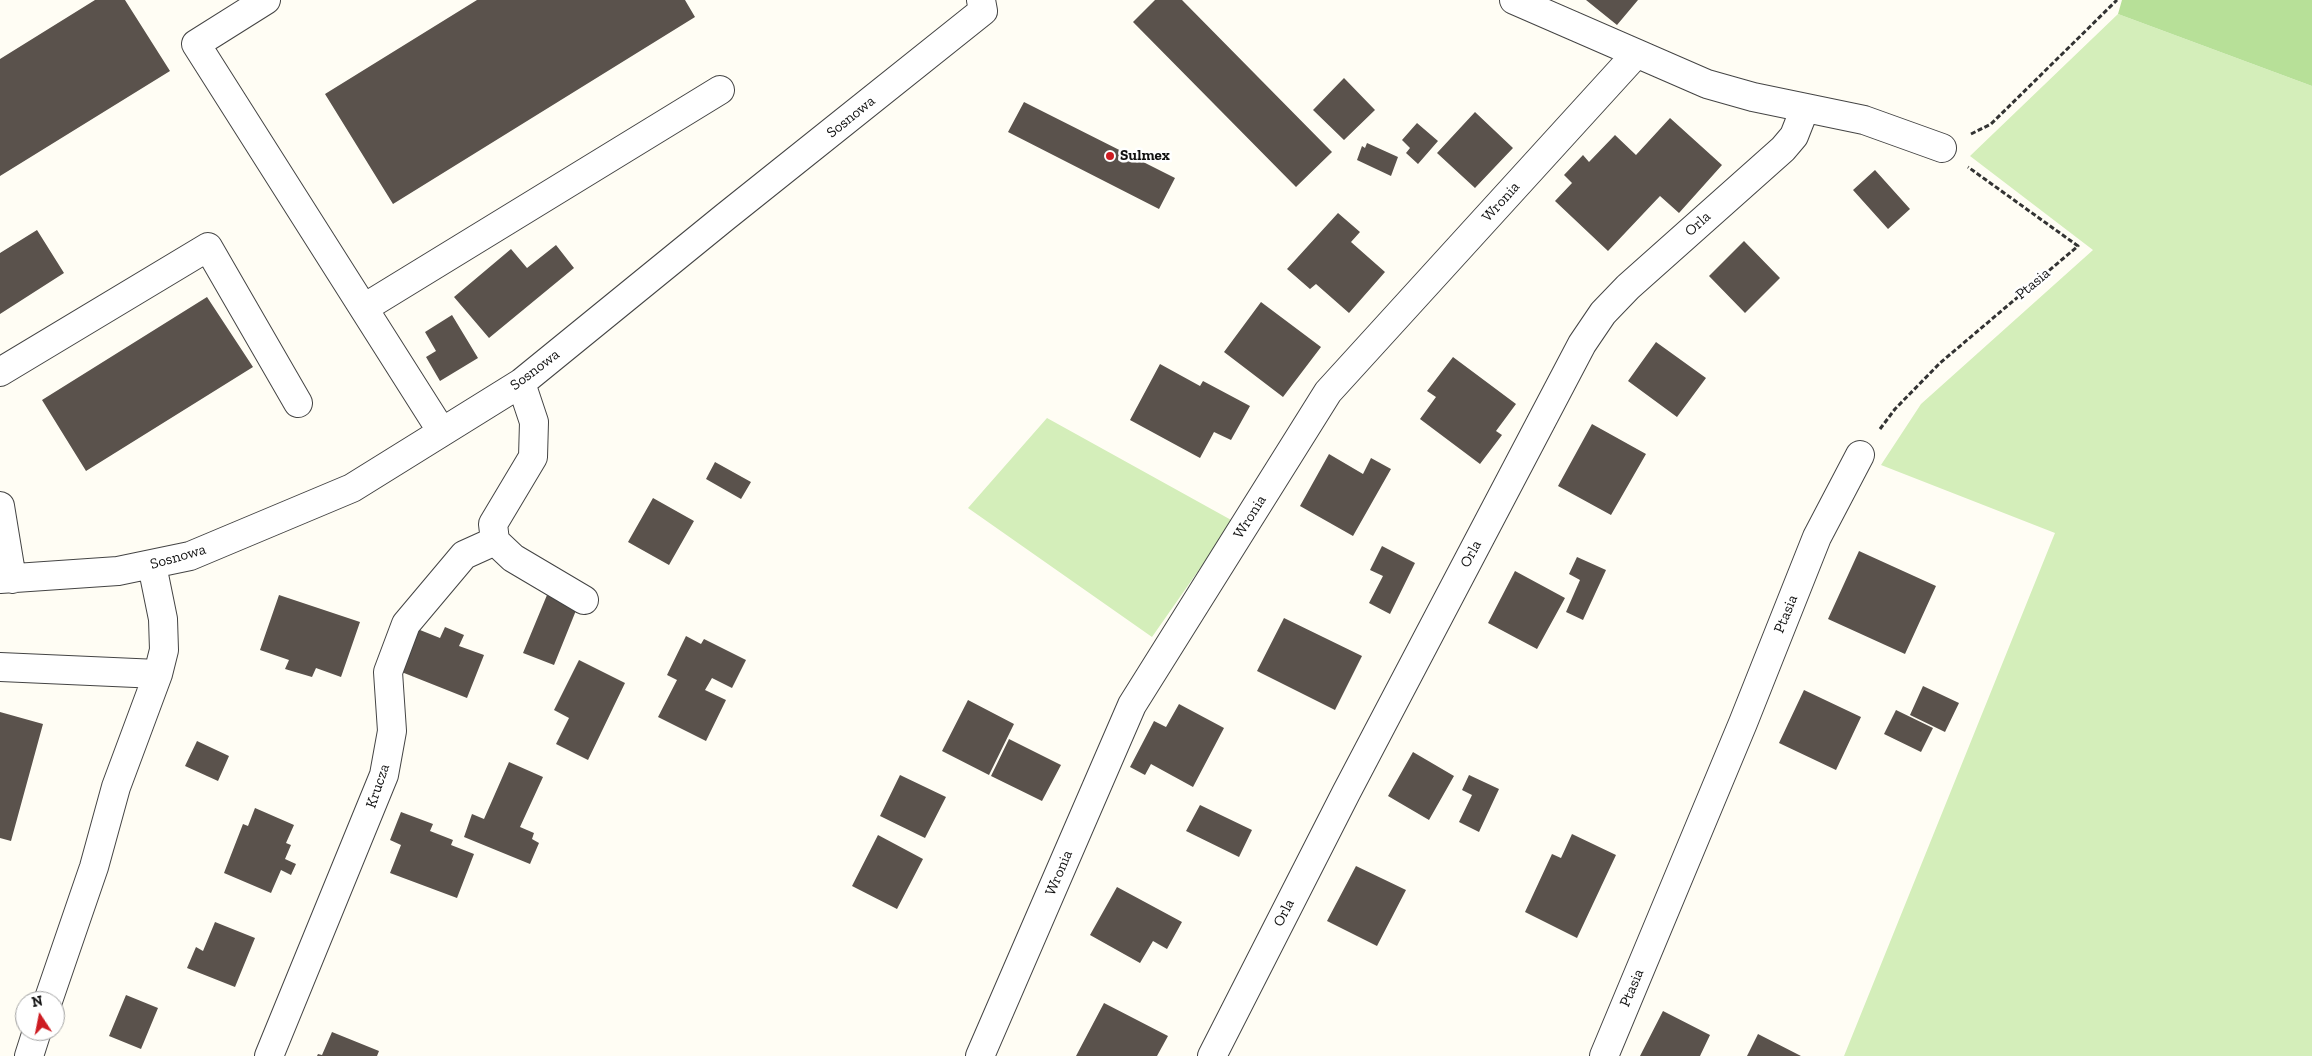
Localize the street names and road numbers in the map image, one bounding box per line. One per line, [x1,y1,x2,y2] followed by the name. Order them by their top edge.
[823,92,879,142] street label: Sosnowa
[1478,178,1524,226] street label: Wronia
[1681,208,1715,240] street label: Orla
[2012,264,2054,304] street label: Ptasia
[507,346,563,394] street label: Sosnowa
[1230,492,1270,542] street label: Wronia
[1456,537,1486,571] street label: Orla
[148,540,208,574] street label: Sosnowa
[1770,592,1802,636] street label: Ptasia
[362,762,394,810] street label: Krucza
[1041,848,1077,898] street label: Wronia
[1270,896,1298,930] street label: Orla
[1616,966,1648,1010] street label: Ptasia

